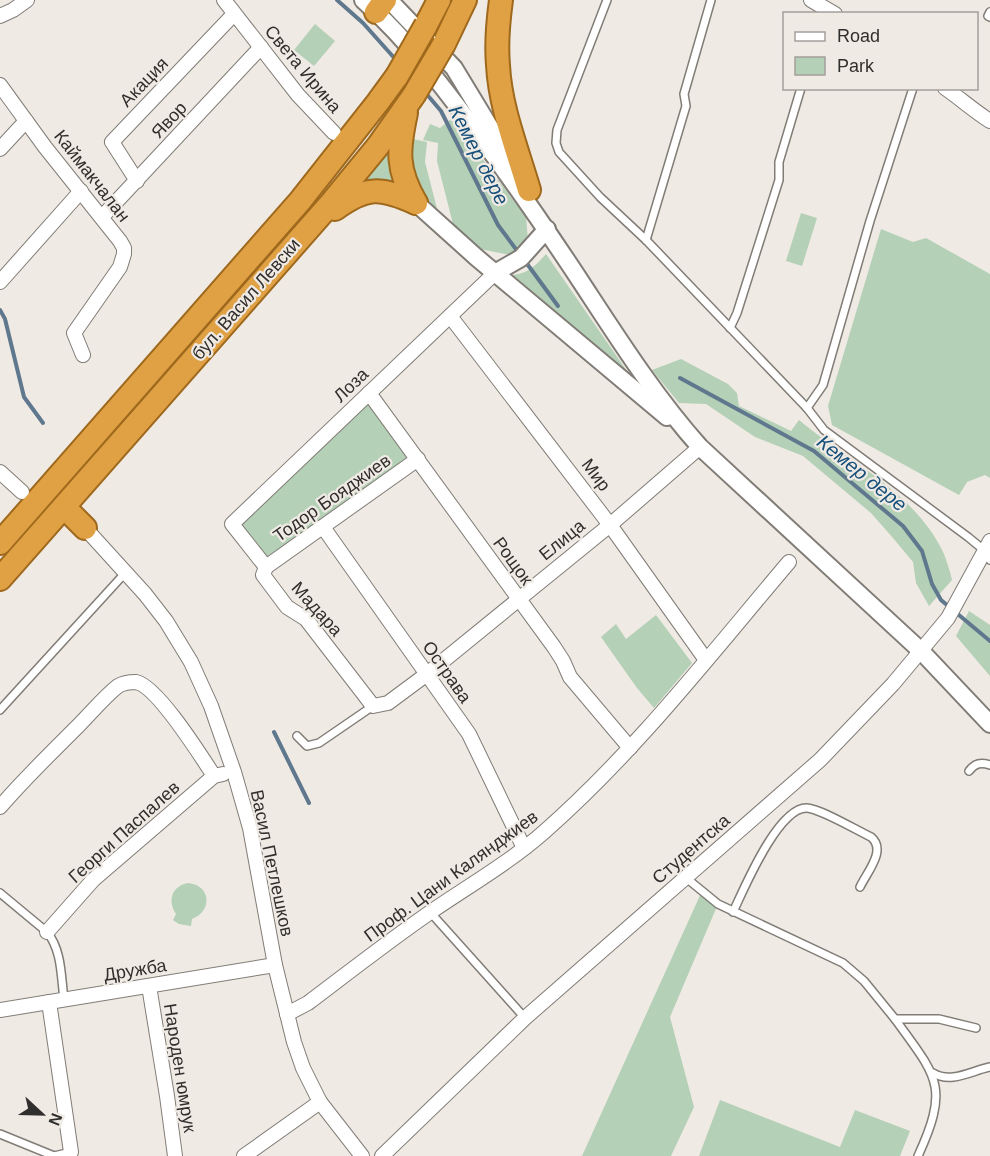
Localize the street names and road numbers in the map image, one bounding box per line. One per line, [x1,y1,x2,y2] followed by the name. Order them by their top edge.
[261,21,346,117] street label: Света Ирина
[116,53,172,111] street label: Акация
[147,98,191,142] street label: Явор
[50,126,134,226] street label: Каймакчалан
[188,234,304,364] street label: бул. Васил Левски
[330,363,373,406] street label: Лоза
[270,450,394,546] street label: Тодор Бояджиев
[577,455,615,495] street label: Мир
[535,515,590,564] street label: Елица
[489,533,537,589] street label: Рощок
[288,578,347,641] street label: Мадара
[419,637,476,707] street label: Острава
[65,777,183,887] street label: Георги Паспалев
[247,788,297,938] street label: Васил Петлешков
[360,806,542,946] street label: Проф. Цани Калянджиев
[648,809,734,888] street label: Студентска
[102,955,169,985] street label: Дружба
[160,1002,200,1134] street label: Народен юмрук

